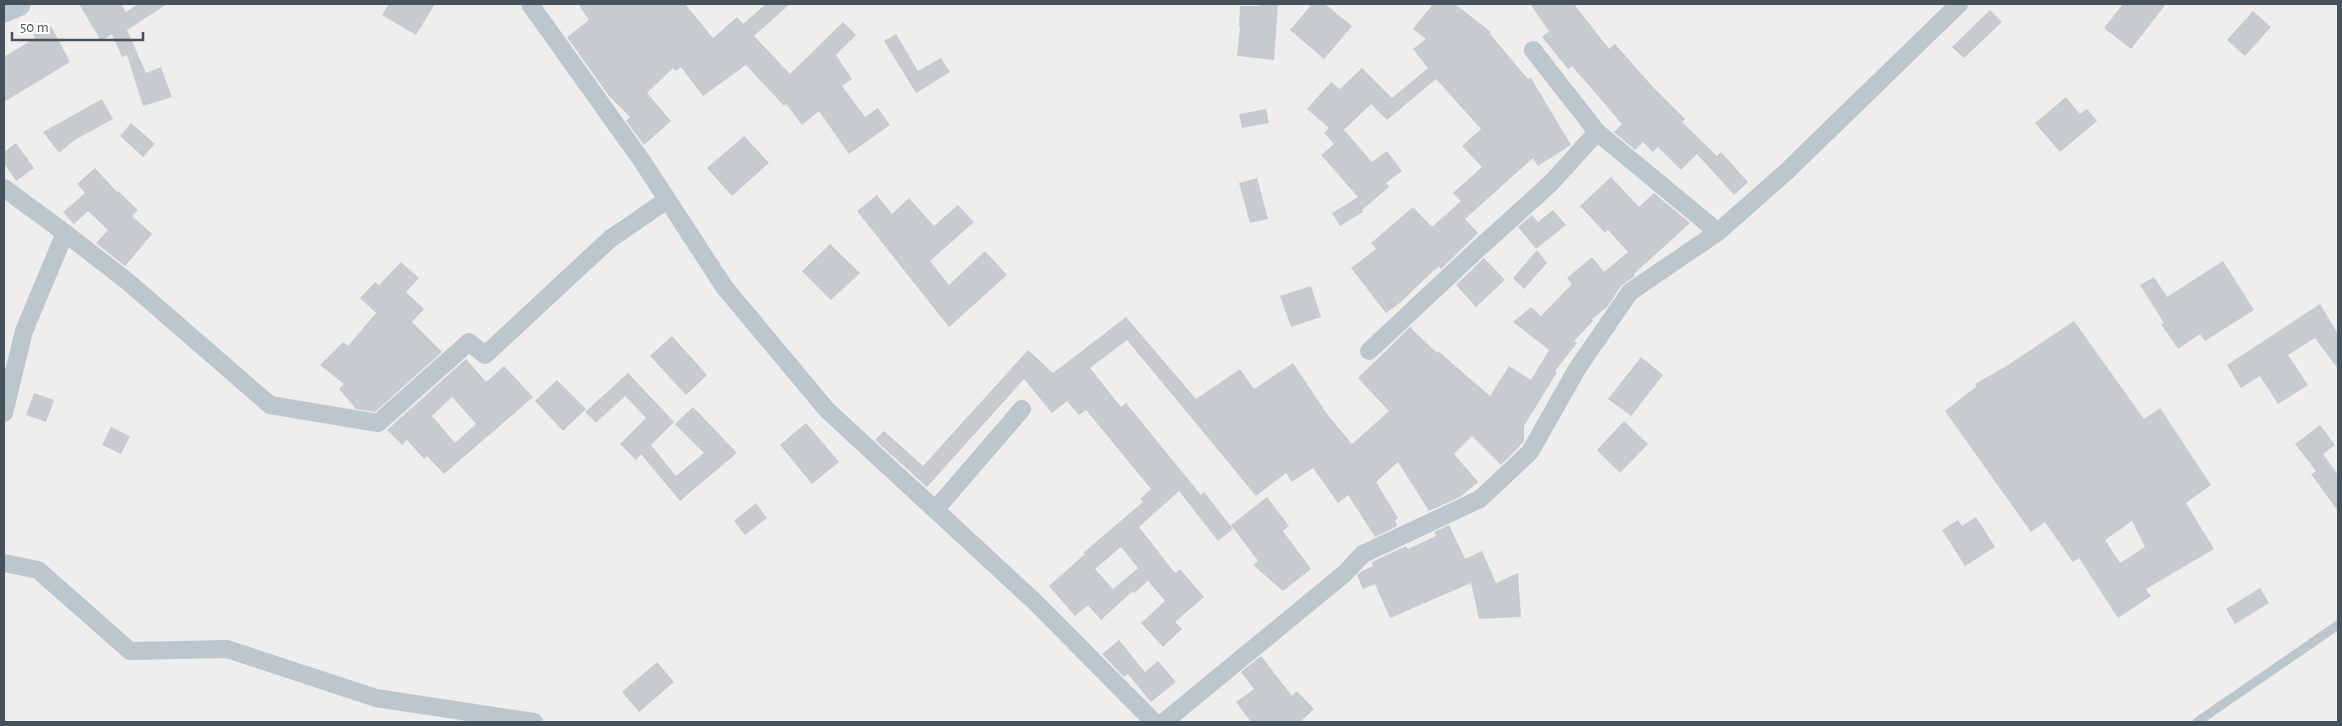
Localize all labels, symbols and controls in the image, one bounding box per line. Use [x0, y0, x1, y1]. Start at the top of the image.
scale bar [12, 10, 144, 42]
text: 50 m [20, 20, 49, 35]

